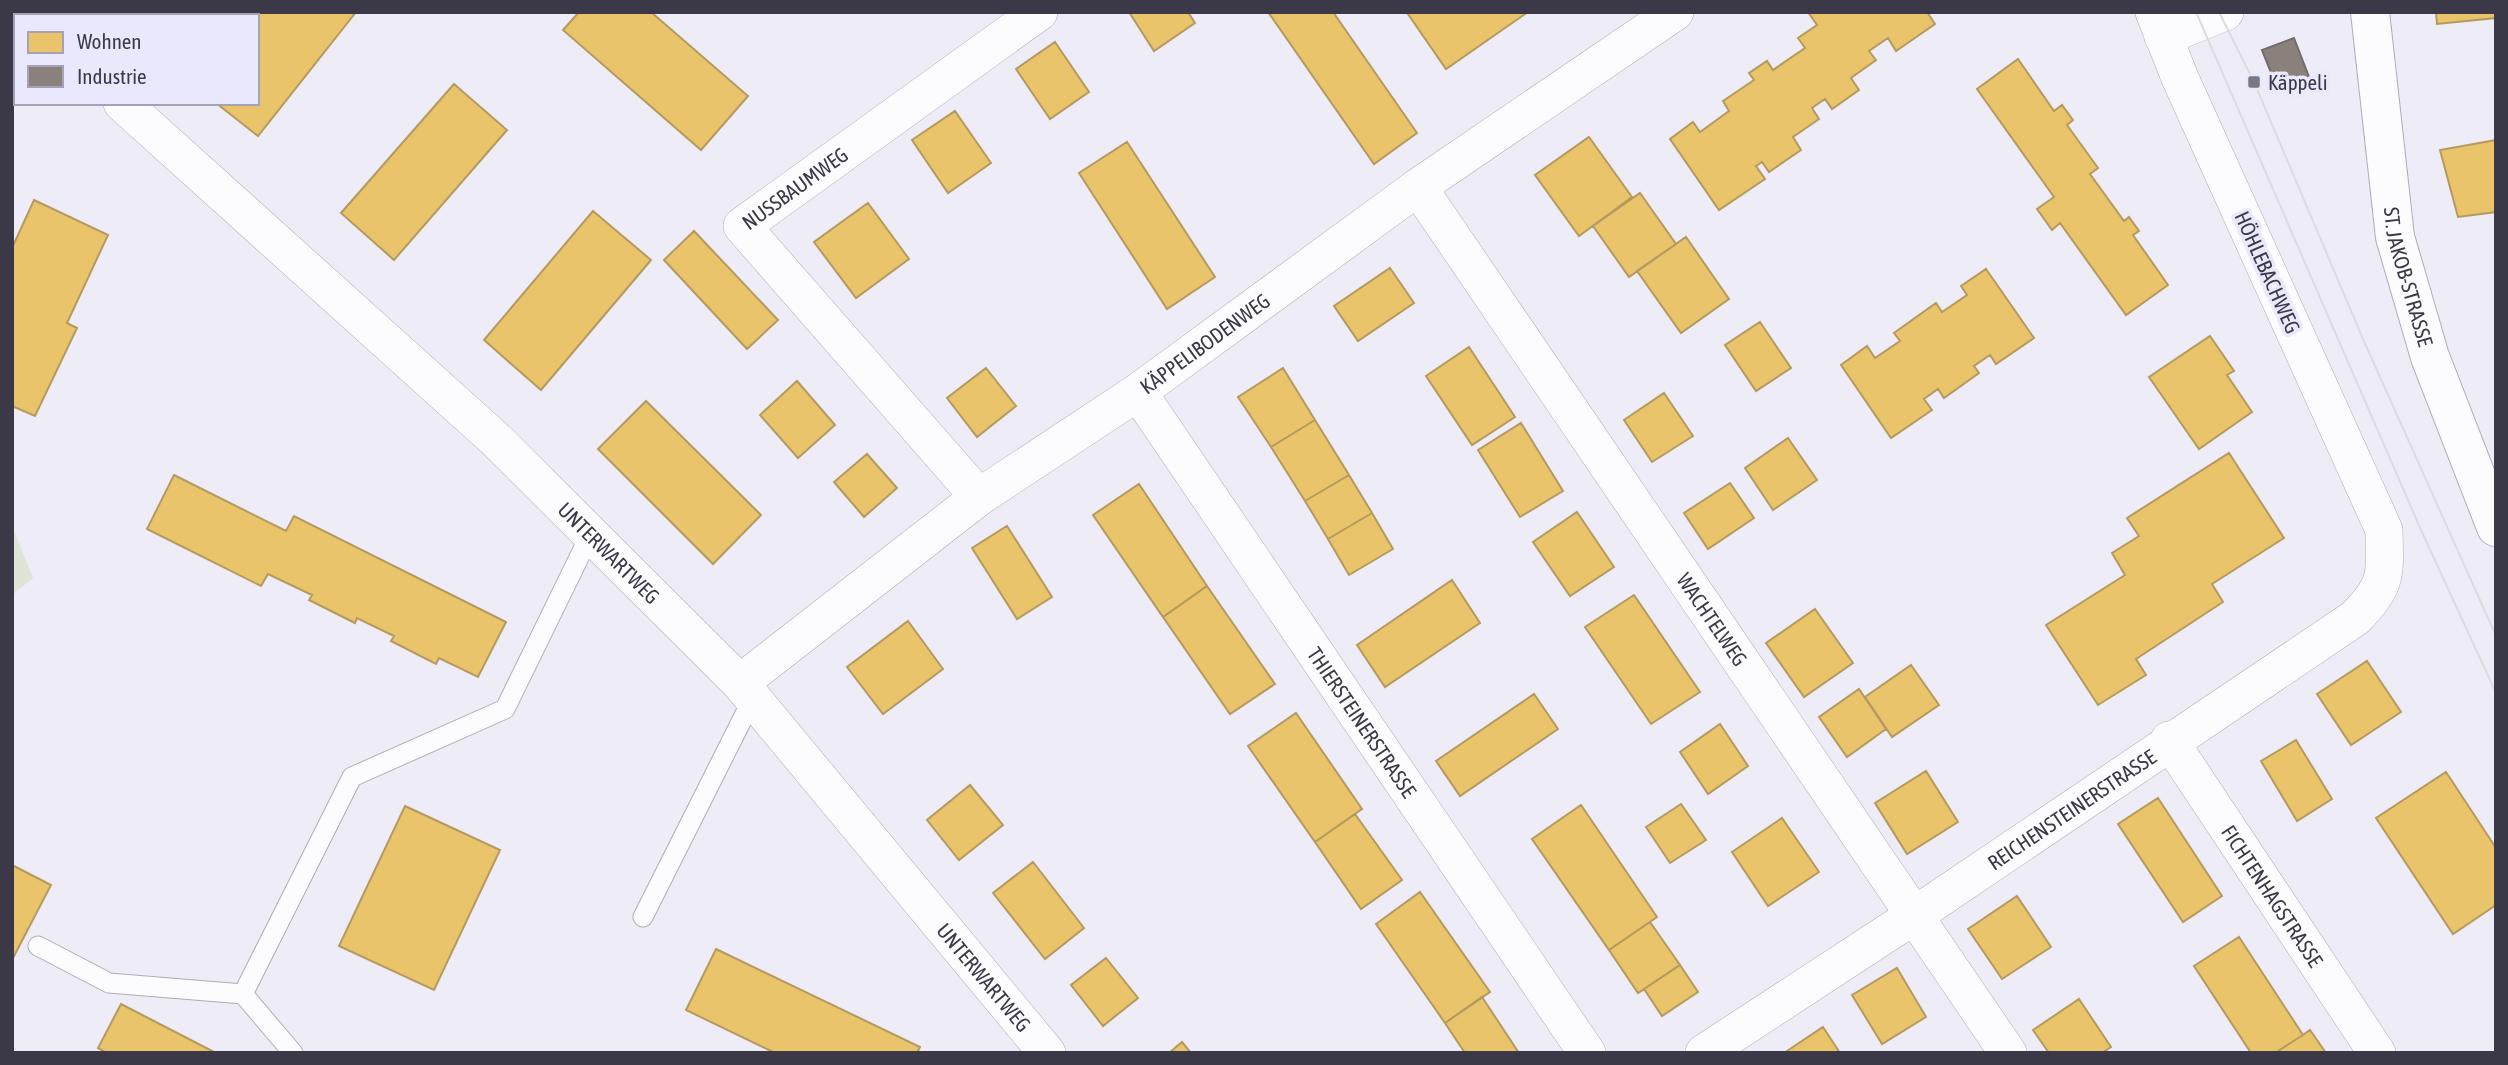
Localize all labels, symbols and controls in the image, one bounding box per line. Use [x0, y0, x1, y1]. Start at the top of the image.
legend [14, 14, 259, 105]
text: Wohnen [77, 29, 142, 53]
text: Industrie [77, 64, 147, 88]
place label: Käppeli [2268, 70, 2327, 94]
marker: Käppeli [2246, 74, 2262, 90]
street label: NUSSBAUMWEG [737, 142, 852, 234]
street label: ST. JAKOB-STRASSE [2380, 206, 2438, 349]
street label: HÖHLEBACHWEG [2230, 207, 2306, 337]
street label: KÄPPELIBODENWEG [1135, 288, 1274, 398]
street label: UNTERWARTWEG [553, 497, 665, 608]
street label: WACHTELWEG [1672, 568, 1753, 670]
street label: THIERSTEINERSTRASSE [1303, 643, 1422, 802]
street label: REICHENSTEINERSTRASSE [1983, 744, 2160, 875]
street label: FICHTENHAGSTRASSE [2217, 820, 2328, 971]
street label: UNTERWARTWEG [932, 918, 1036, 1036]

